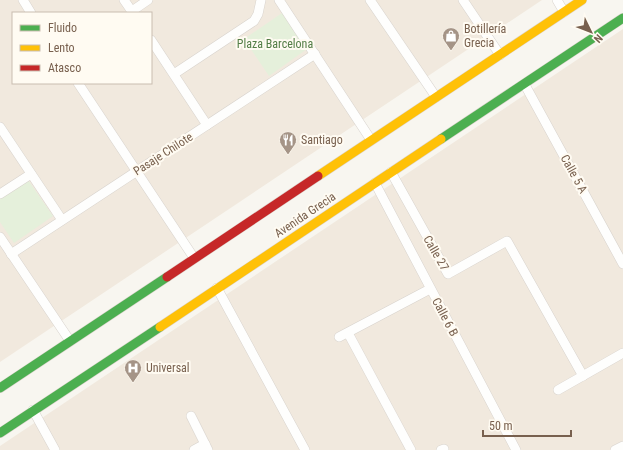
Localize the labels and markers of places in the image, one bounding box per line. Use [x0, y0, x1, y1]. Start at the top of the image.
place label: Botillería Grecia [464, 22, 506, 50]
shop icon: Botillería Grecia [441, 26, 461, 51]
restaurant icon: Santiago [278, 130, 298, 155]
place label: Santiago [301, 133, 343, 147]
hospital icon: Universal [123, 358, 143, 383]
place label: Universal [146, 361, 190, 375]

